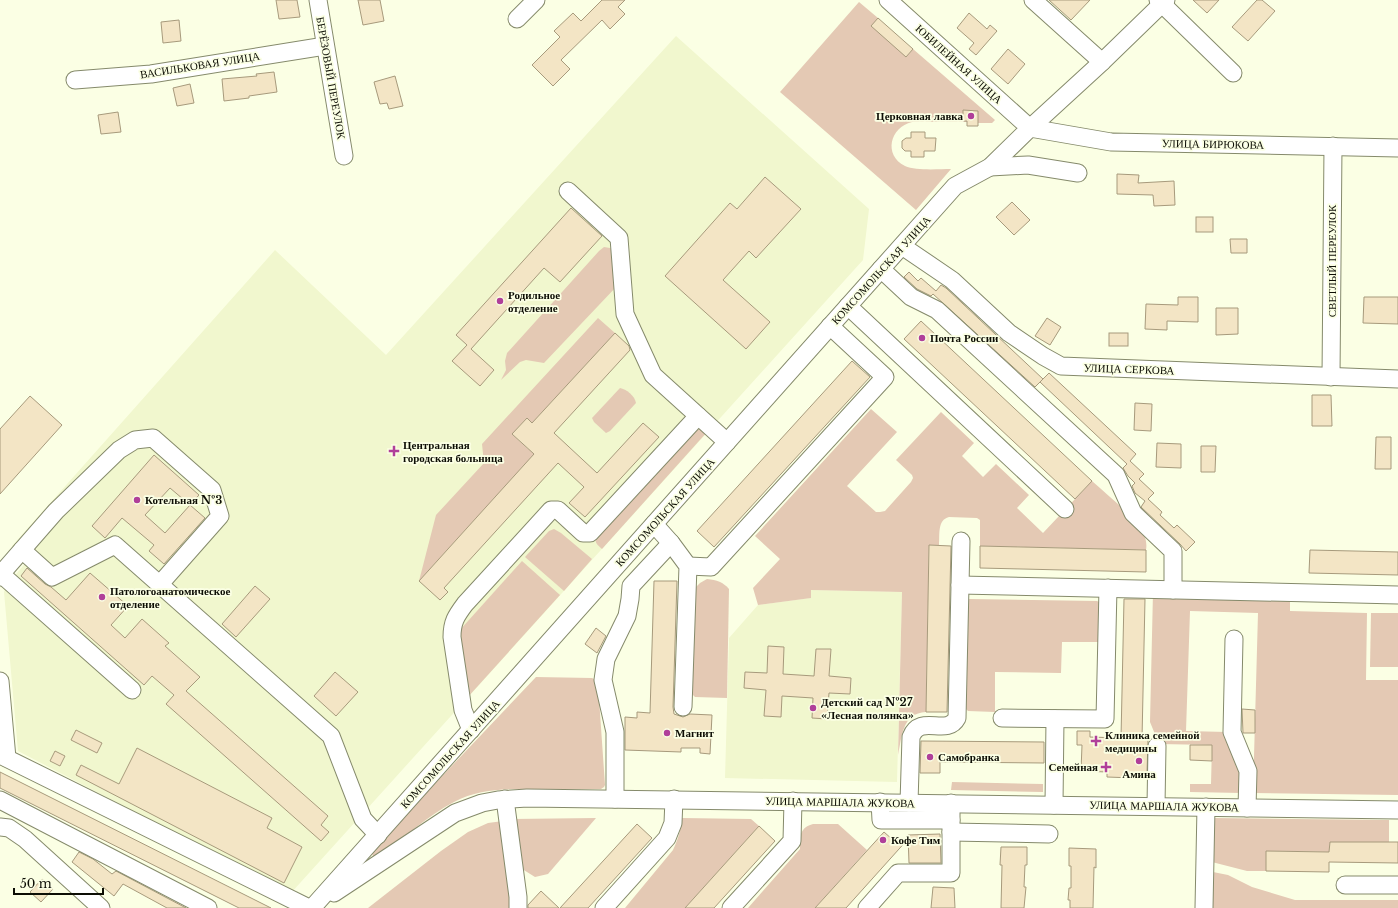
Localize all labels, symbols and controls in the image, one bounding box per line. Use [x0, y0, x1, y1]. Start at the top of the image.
street label: БЕРЁЗОВЫЙ ПЕРЕУЛОК [313, 16, 349, 141]
street label: ЮБИЛЕЙНАЯ УЛИЦА [913, 21, 1005, 107]
street label: ВАСИЛЬКОВАЯ УЛИЦА [139, 49, 261, 81]
place label: Церковная лавка [876, 109, 963, 123]
marker: Церковная лавка [966, 111, 976, 121]
street label: УЛИЦА БИРЮКОВА [1162, 136, 1264, 152]
street label: СВЕТЛЫЙ ПЕРЕУЛОК [1325, 204, 1339, 317]
street label: КОМСОМОЛЬСКАЯ УЛИЦА [828, 213, 934, 327]
place label: Родильное отделение [508, 288, 560, 315]
marker: Родильное отделение [495, 296, 505, 306]
place label: Почта России [930, 331, 999, 345]
marker: Почта России [917, 333, 927, 343]
street label: УЛИЦА СЕРКОВА [1083, 360, 1175, 378]
place label: Центральная городская больница [403, 438, 503, 465]
marker: Центральная городская больница [388, 445, 400, 457]
street label: КОМСОМОЛЬСКАЯ УЛИЦА [612, 455, 718, 569]
place label: Котельная №3 [145, 493, 222, 507]
marker: Котельная №3 [132, 495, 142, 505]
place label: Патологоанатомическое отделение [110, 584, 231, 611]
marker: Патологоанатомическое отделение [97, 592, 107, 602]
place label: Детский сад №27 «Лесная полянка» [821, 695, 914, 722]
street label: КОМСОМОЛЬСКАЯ УЛИЦА [397, 697, 503, 811]
marker: Детский сад №27 «Лесная полянка» [808, 703, 818, 713]
place label: Магнит [675, 726, 715, 740]
marker: Магнит [662, 728, 672, 738]
place label: Клиника семейной медицины [1105, 728, 1200, 755]
marker: Клиника семейной медицины [1090, 735, 1102, 747]
place label: Самобранка [938, 750, 1000, 764]
marker: Самобранка [925, 752, 935, 762]
marker: Амина [1134, 756, 1144, 766]
place label: Семейная [1049, 760, 1098, 774]
marker: Семейная [1101, 762, 1111, 772]
place label: Амина [1122, 767, 1156, 781]
street label: УЛИЦА МАРШАЛА ЖУКОВА [765, 794, 915, 810]
street label: УЛИЦА МАРШАЛА ЖУКОВА [1089, 798, 1239, 814]
place label: Кофе Тим [891, 833, 941, 847]
marker: Кофе Тим [878, 835, 888, 845]
scale bar [14, 870, 103, 896]
text: 50 m [20, 876, 52, 891]

